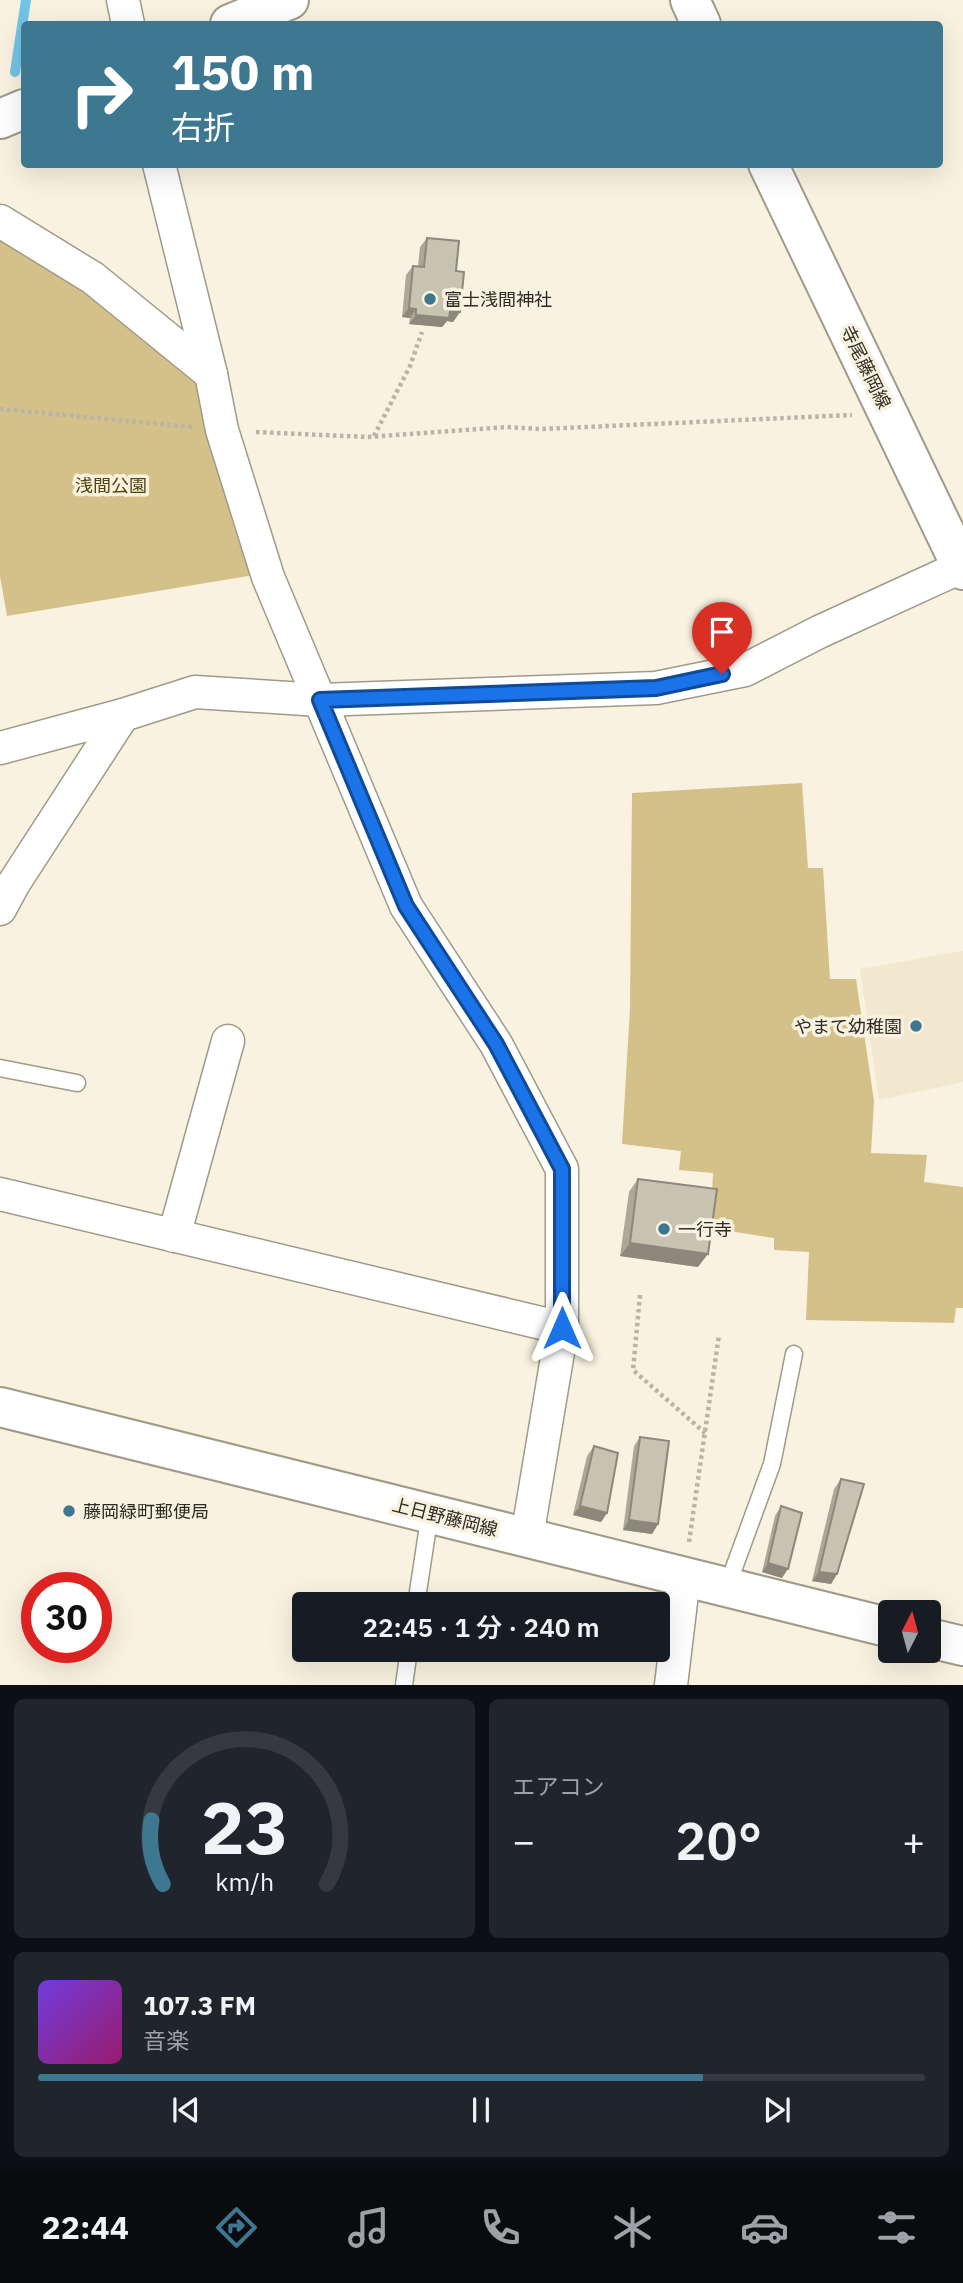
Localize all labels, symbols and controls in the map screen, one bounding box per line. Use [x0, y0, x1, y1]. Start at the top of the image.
text: 150 m [171, 40, 315, 103]
icon: right [56, 49, 147, 140]
text: 右折 [171, 106, 235, 148]
place label: 富士浅間神社 [444, 288, 552, 311]
marker: 富士浅間神社 [422, 291, 438, 307]
street label: 寺尾藤岡線 [836, 322, 896, 412]
park label: 浅間公園 [75, 474, 147, 497]
pin [692, 602, 752, 674]
icon: arrive [703, 613, 741, 651]
place label: やまて幼稚園 [794, 1015, 902, 1038]
marker: やまて幼稚園 [908, 1018, 924, 1034]
place label: 一行寺 [678, 1218, 732, 1241]
marker: 一行寺 [656, 1221, 672, 1237]
position arrow [525, 1291, 599, 1365]
street label: 上日野藤岡線 [390, 1493, 500, 1541]
place label: 藤岡緑町郵便局 [83, 1500, 209, 1523]
marker: 藤岡緑町郵便局 [61, 1503, 77, 1519]
speed limit sign: 30 [21, 1572, 112, 1663]
north arrow [878, 1600, 942, 1662]
map controls [878, 1600, 941, 1663]
text: 22:45 · 1 分 · 240 m [362, 1610, 600, 1644]
text: エアコン [513, 1771, 605, 1801]
text: 23 [201, 1780, 288, 1875]
text: 20° [675, 1807, 762, 1874]
text: − [513, 1816, 535, 1865]
text: + [902, 1816, 925, 1865]
text: km/h [215, 1865, 274, 1898]
text: 107.3 FM [143, 1988, 256, 2022]
text: 音楽 [143, 2025, 189, 2055]
icon: previous [167, 2091, 205, 2129]
icon: pause [462, 2091, 500, 2129]
icon: next [758, 2091, 796, 2129]
icon: directions [212, 2203, 261, 2252]
icon: music [344, 2203, 393, 2252]
icon: phone [476, 2203, 525, 2252]
icon: climate [608, 2203, 657, 2252]
icon: car [740, 2203, 789, 2252]
icon: filters [872, 2203, 921, 2252]
text: 22:44 [42, 2206, 129, 2248]

